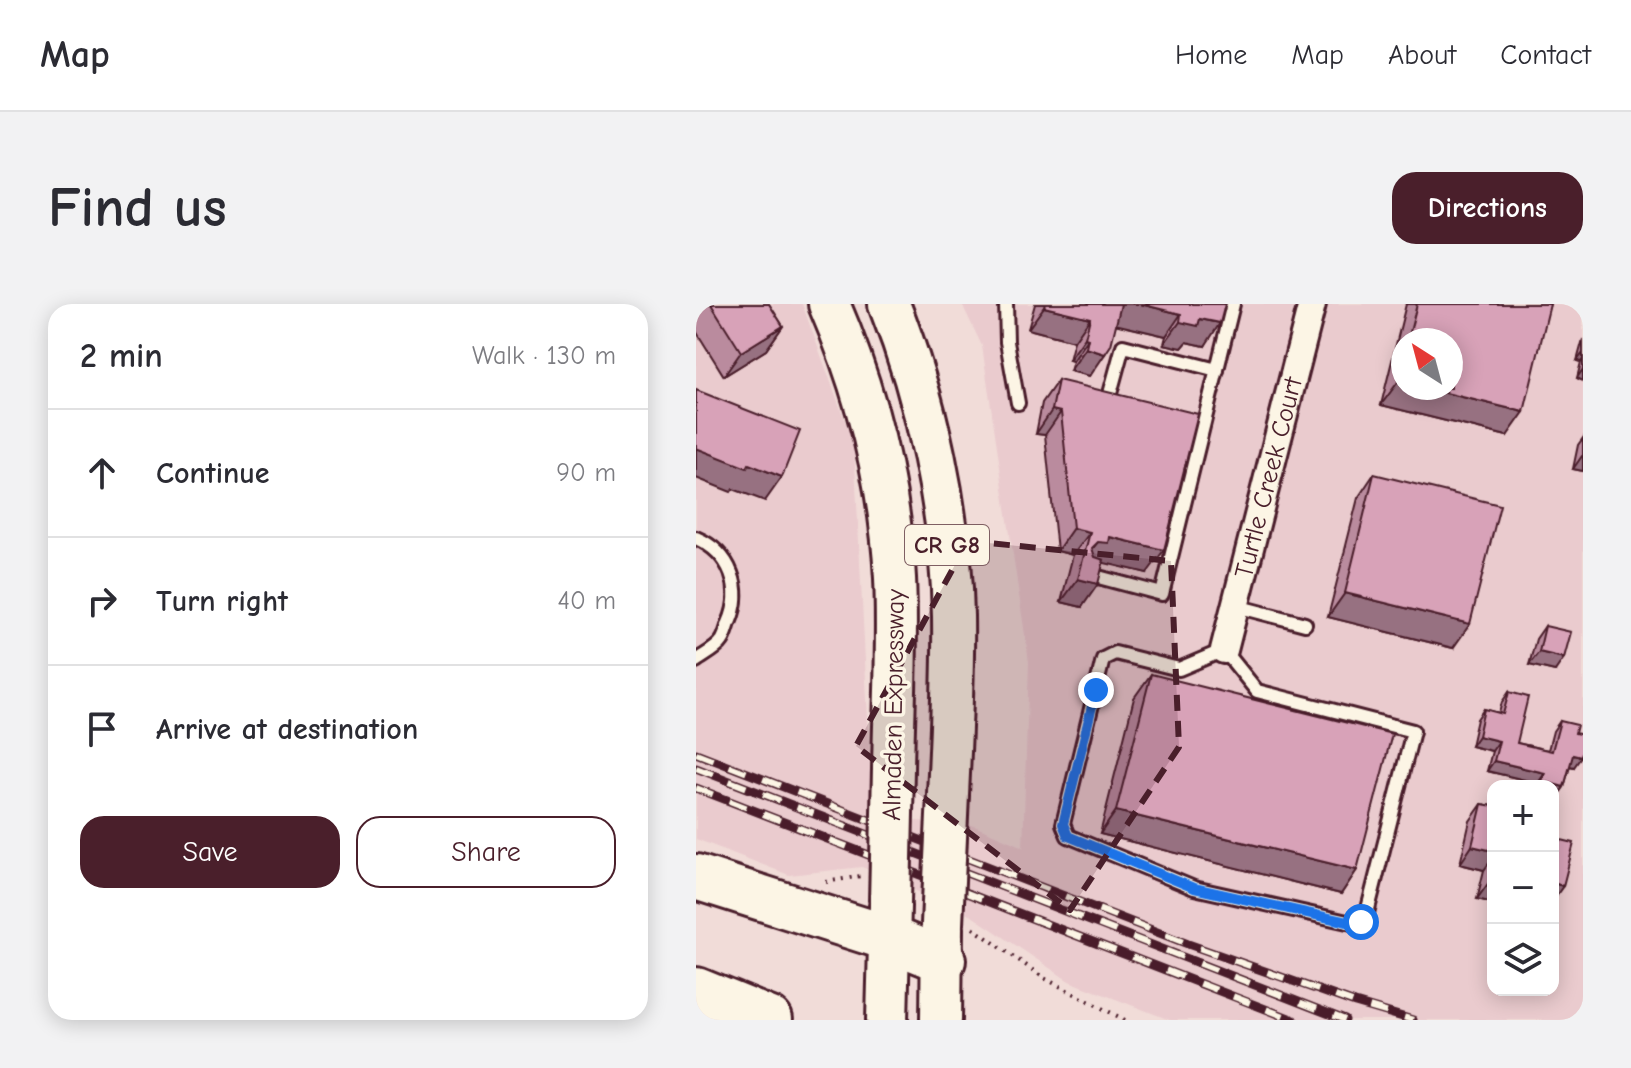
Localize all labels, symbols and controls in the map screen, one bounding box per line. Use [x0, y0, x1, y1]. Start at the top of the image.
text: Map [40, 33, 110, 77]
text: Home [1175, 39, 1247, 71]
text: Map [1291, 39, 1344, 71]
text: About [1388, 39, 1456, 71]
text: Contact [1500, 39, 1591, 71]
button: Directions [1392, 172, 1583, 244]
text: Find us [48, 176, 227, 240]
north arrow [1391, 328, 1463, 400]
text: 2 min [80, 336, 163, 376]
text: Walk · 130 m [472, 341, 616, 371]
street label: Turtle Creek Court [1229, 373, 1309, 581]
icon: ahead [80, 451, 124, 495]
text: Continue [156, 456, 270, 491]
text: 90 m [556, 458, 616, 488]
road number: CR G8 [905, 525, 989, 565]
icon: right [80, 579, 124, 623]
text: Turn right [156, 584, 288, 619]
text: 40 m [557, 586, 616, 616]
street label: Almaden Expressway [877, 588, 911, 821]
route end [1078, 672, 1114, 708]
icon: arrive [80, 707, 124, 751]
text: Arrive at destination [156, 712, 418, 747]
map controls [1487, 780, 1559, 996]
button: + [1487, 780, 1559, 852]
button: Save [80, 816, 340, 888]
button: Share [356, 816, 616, 888]
button: − [1487, 852, 1559, 924]
route start [1343, 904, 1379, 940]
button: layers [1487, 924, 1559, 996]

